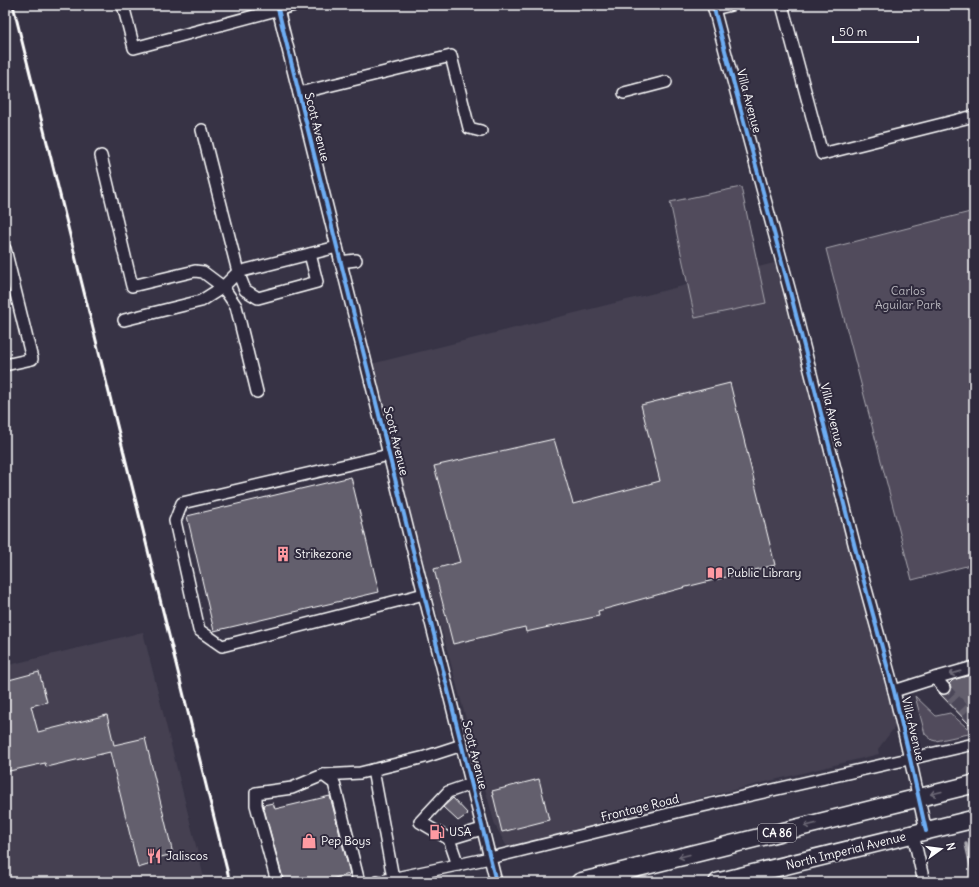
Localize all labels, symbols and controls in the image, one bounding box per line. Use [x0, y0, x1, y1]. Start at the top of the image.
scale bar [833, 18, 918, 44]
text: 50 m [839, 24, 868, 39]
street label: Villa Avenue [734, 67, 765, 134]
street label: Scott Avenue [302, 91, 333, 163]
park label: Carlos Aguilar Park [875, 283, 941, 312]
street label: Villa Avenue [817, 381, 848, 448]
street label: Scott Avenue [381, 405, 412, 477]
building icon: Strikezone [274, 545, 292, 563]
place label: Strikezone [295, 546, 351, 561]
library icon: Public Library [706, 564, 724, 582]
place label: Public Library [727, 565, 801, 580]
one-way arrow [948, 670, 961, 677]
street label: Villa Avenue [899, 695, 928, 762]
street label: Scott Avenue [460, 719, 491, 791]
one-way arrow [930, 790, 943, 797]
street label: Frontage Road [599, 791, 680, 824]
one-way arrow [804, 821, 817, 829]
fuel station icon: USA [428, 823, 446, 841]
place label: USA [449, 824, 472, 839]
road number: CA 86 [758, 824, 796, 842]
street label: North Imperial Avenue [784, 828, 907, 873]
north arrow [921, 829, 961, 869]
shop icon: Pep Boys [300, 832, 318, 850]
place label: Pep Boys [321, 833, 371, 848]
text: N [943, 841, 958, 852]
restaurant icon: Jaliscos [145, 847, 163, 865]
place label: Jaliscos [166, 848, 208, 863]
one-way arrow [678, 853, 691, 860]

